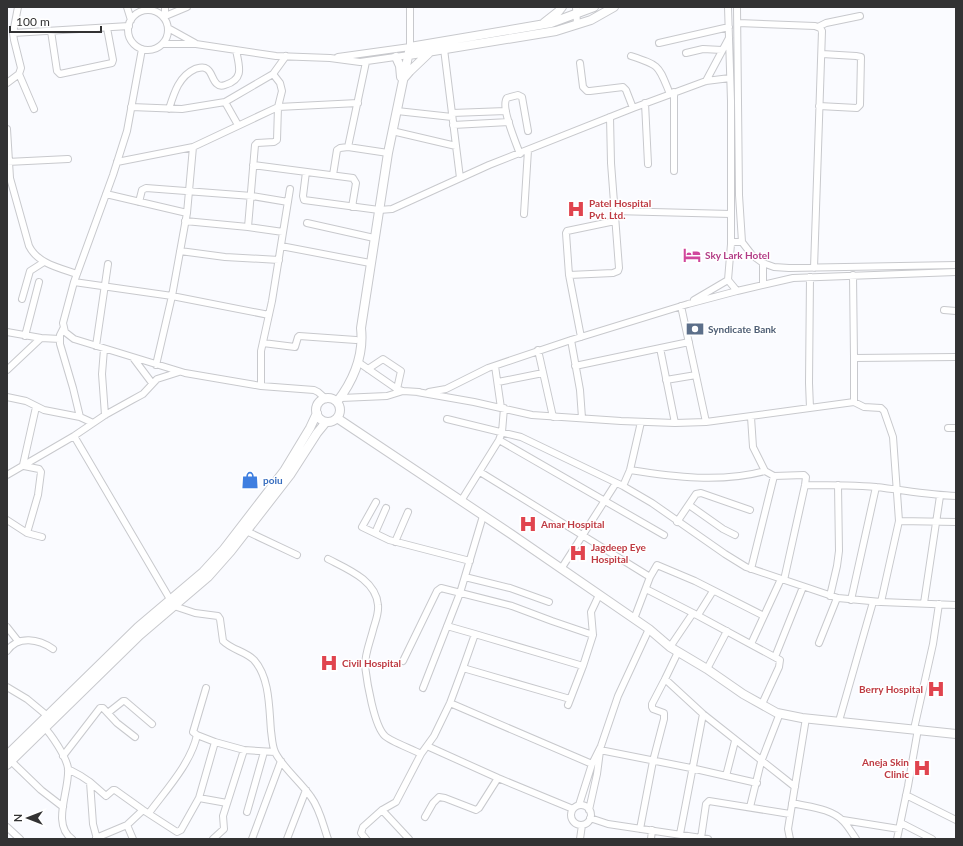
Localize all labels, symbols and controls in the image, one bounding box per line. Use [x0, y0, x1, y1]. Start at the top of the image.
scale bar [10, 8, 101, 34]
text: 100 m [16, 14, 50, 29]
place label: Patel Hospital Pvt. Ltd. [589, 197, 651, 221]
hospital icon: Patel Hospital Pvt. Ltd. [566, 199, 586, 219]
hotel icon: Sky Lark Hotel [682, 245, 702, 265]
place label: Sky Lark Hotel [705, 249, 770, 261]
bank icon: Syndicate Bank [685, 319, 705, 339]
place label: Syndicate Bank [708, 323, 777, 335]
shop icon: poiu [240, 470, 260, 490]
place label: poiu [263, 474, 283, 486]
hospital icon: Amar Hospital [518, 514, 538, 534]
place label: Amar Hospital [540, 518, 605, 530]
place label: Jagdeep Eye Hospital [591, 541, 647, 565]
hospital icon: Jagdeep Eye Hospital [568, 543, 588, 563]
hospital icon: Civil Hospital [319, 653, 339, 673]
place label: Civil Hospital [342, 657, 401, 669]
hospital icon: Berry Hospital [926, 679, 946, 699]
place label: Berry Hospital [859, 683, 923, 695]
place label: Aneja Skin Clinic [861, 756, 909, 780]
hospital icon: Aneja Skin Clinic [912, 758, 932, 778]
north arrow [8, 798, 48, 838]
text: N [11, 814, 24, 822]

